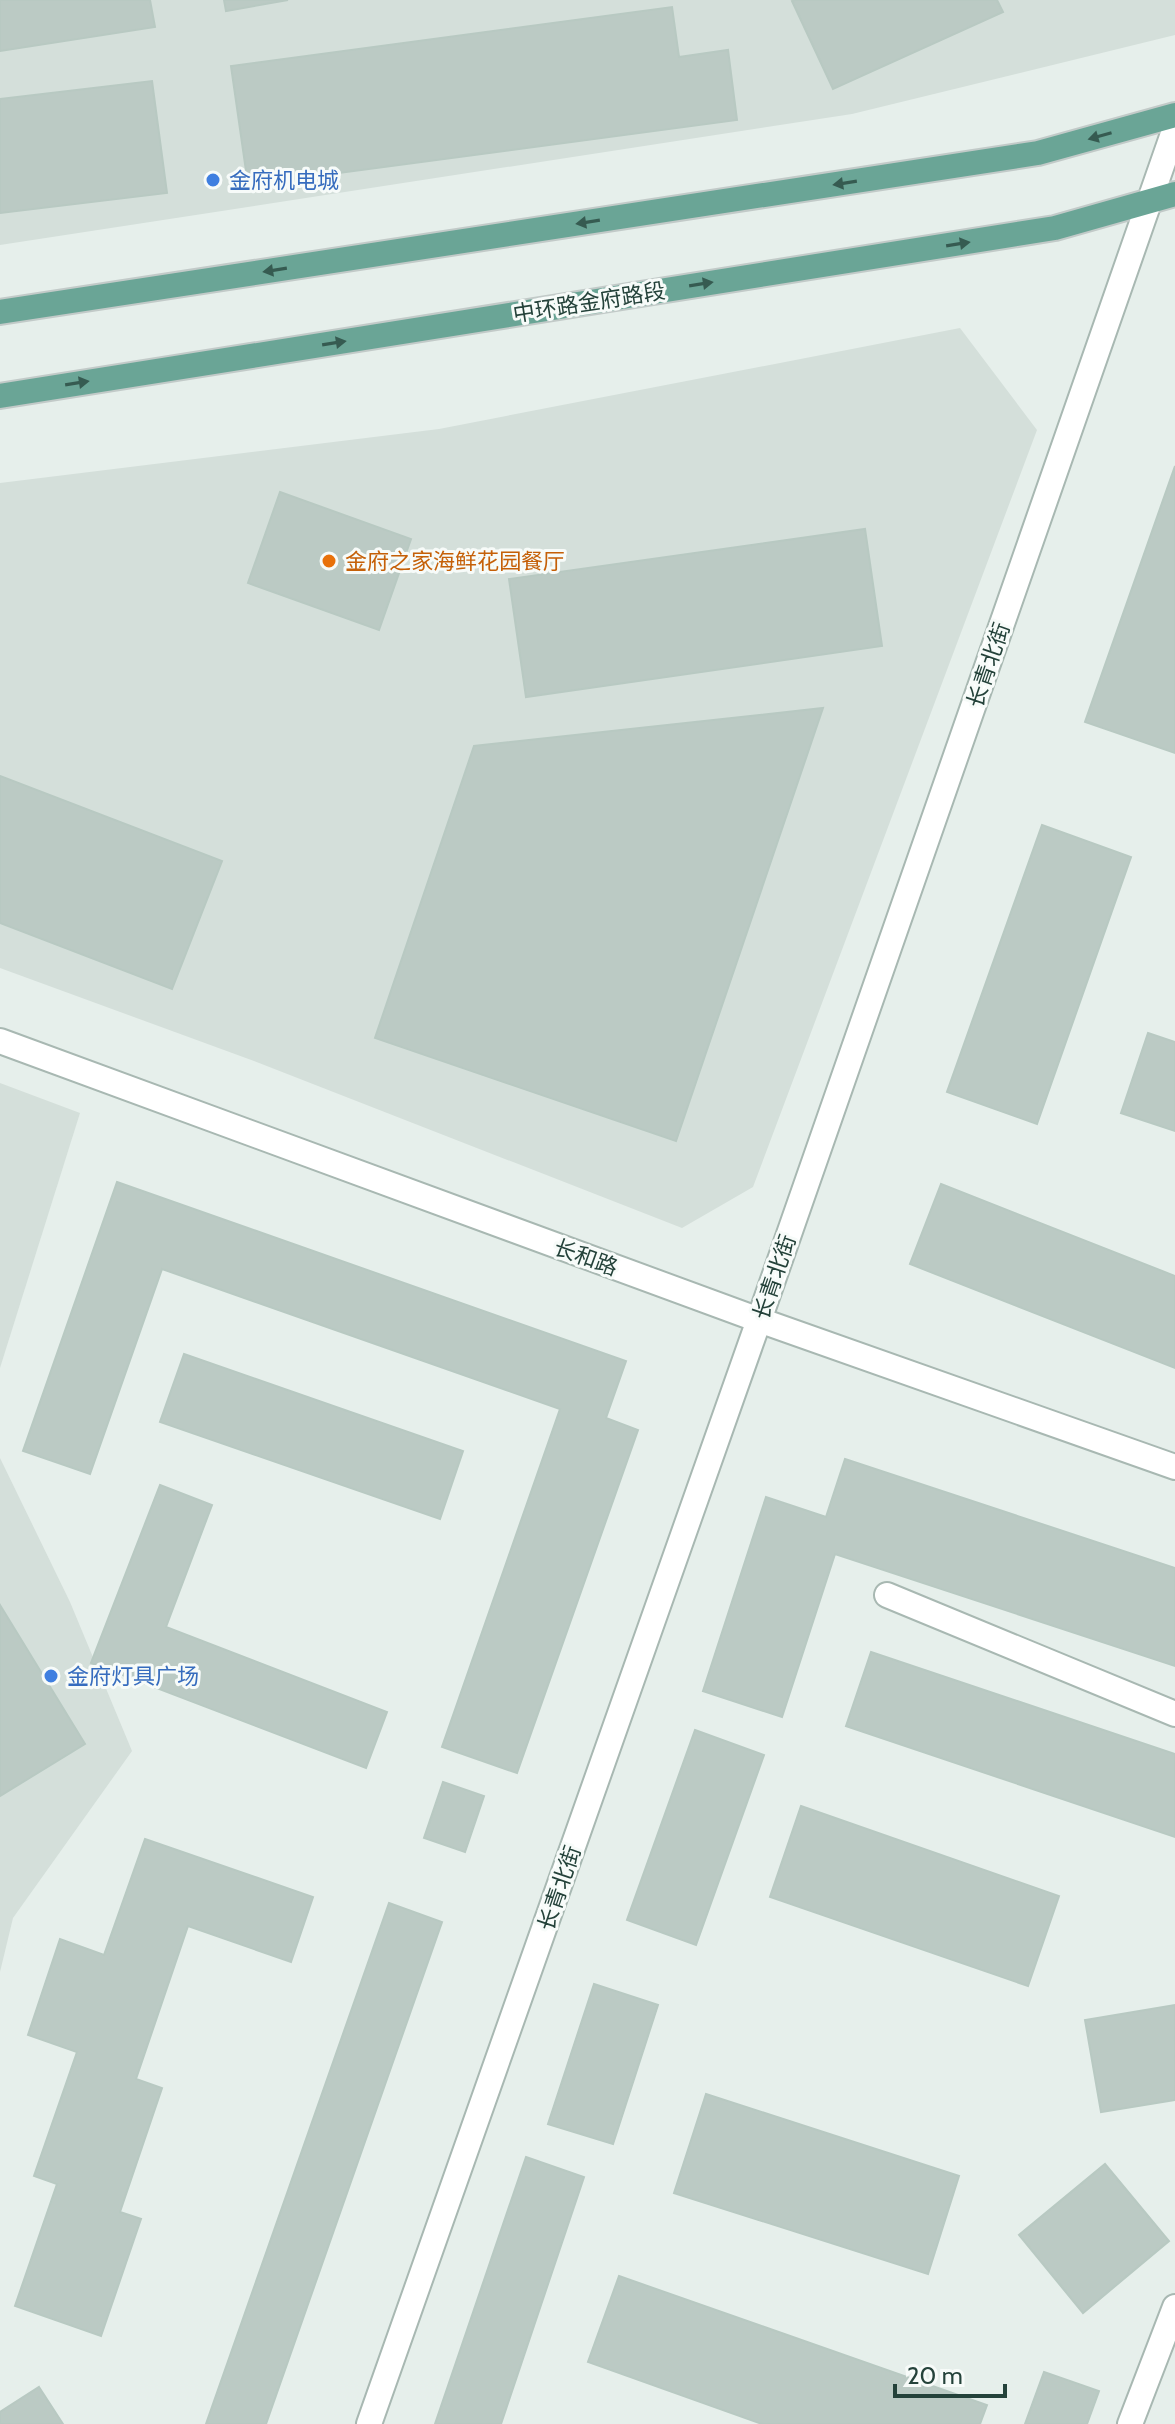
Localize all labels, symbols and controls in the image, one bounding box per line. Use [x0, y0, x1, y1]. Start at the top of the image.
one-way arrow [1087, 130, 1111, 143]
place label: 金府机电城 [229, 167, 339, 194]
marker: 金府机电城 [204, 171, 222, 189]
one-way arrow [832, 177, 857, 190]
one-way arrow [575, 217, 600, 229]
one-way arrow [946, 237, 971, 249]
one-way arrow [262, 264, 287, 277]
street label: 中环路金府路段 [511, 277, 667, 328]
one-way arrow [689, 277, 714, 290]
one-way arrow [322, 336, 347, 348]
one-way arrow [65, 377, 90, 389]
place label: 金府之家海鲜花园餐厅 [345, 548, 565, 575]
marker: 金府之家海鲜花园餐厅 [320, 552, 338, 570]
street label: 长青北街 [961, 619, 1016, 711]
street label: 长青北街 [747, 1231, 802, 1323]
street label: 长和路 [550, 1233, 621, 1281]
place label: 金府灯具广场 [67, 1663, 199, 1690]
marker: 金府灯具广场 [42, 1667, 60, 1685]
street label: 长青北街 [532, 1842, 587, 1934]
scale bar [895, 2348, 1005, 2398]
text: 20 m [907, 2361, 963, 2390]

